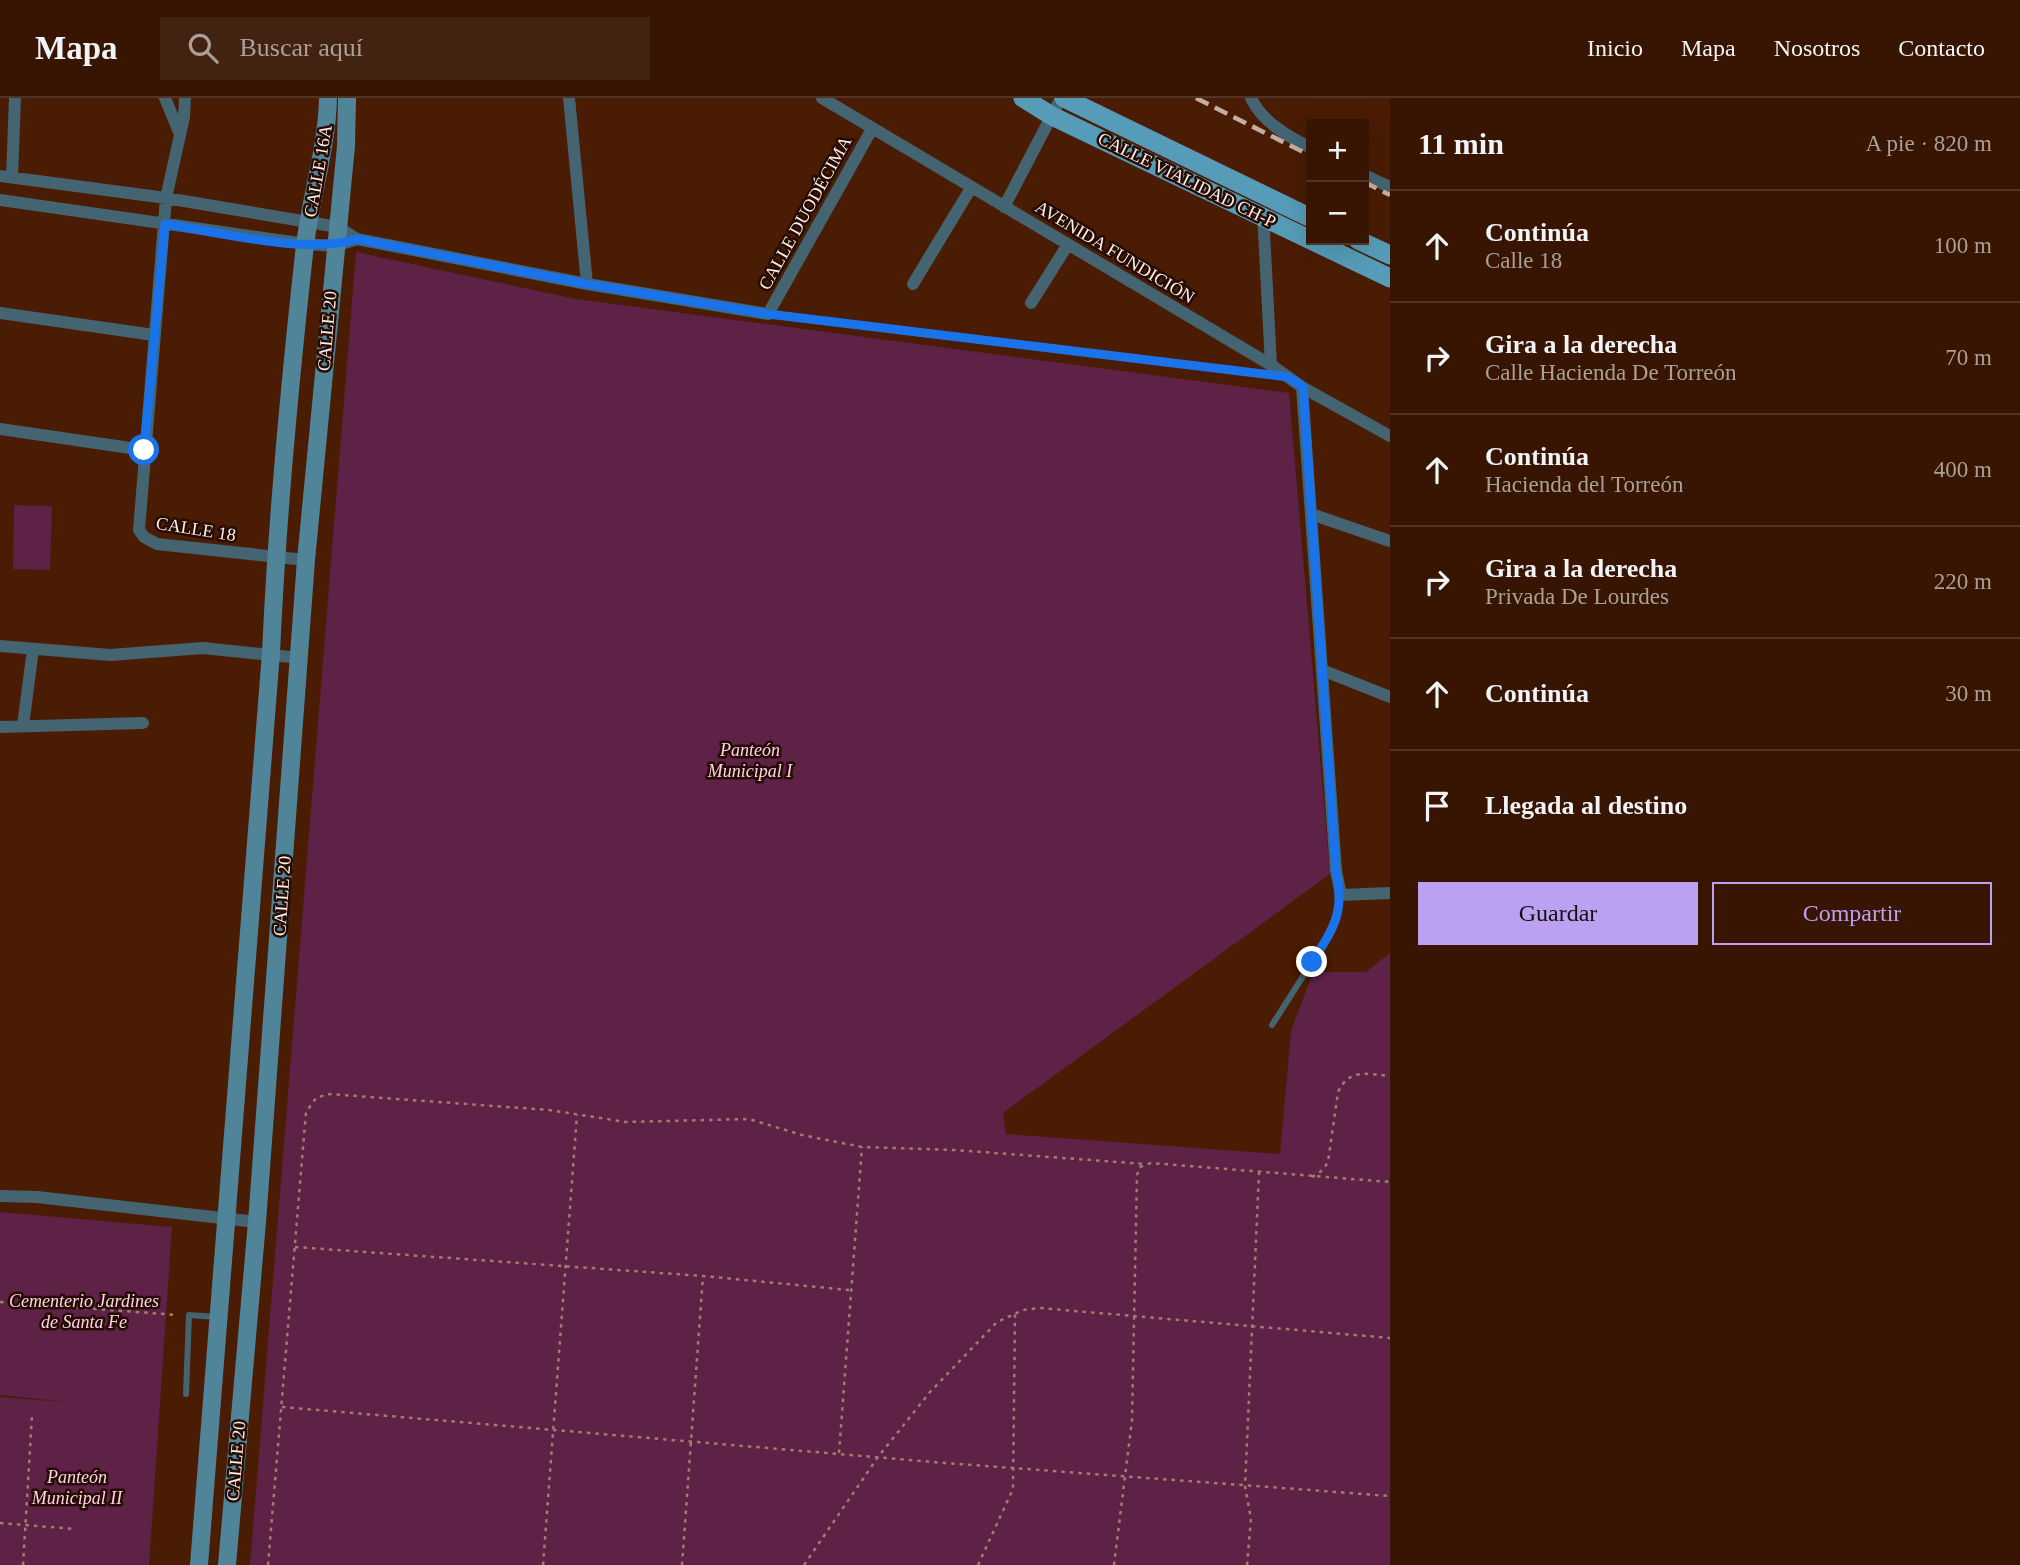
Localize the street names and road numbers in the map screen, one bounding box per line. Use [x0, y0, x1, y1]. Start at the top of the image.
street label: CALLE 16A [300, 123, 336, 219]
street label: CALLE VIALIDAD CH-P [1095, 128, 1279, 232]
street label: CALLE DUODÉCIMA [754, 132, 856, 293]
street label: AVENIDA FUNDICIÓN [1032, 196, 1199, 307]
street label: CALLE 20 [314, 290, 340, 372]
street label: CALLE 18 [155, 513, 237, 545]
street label: CALLE 20 [269, 855, 295, 937]
street label: CALLE 20 [223, 1420, 249, 1502]

